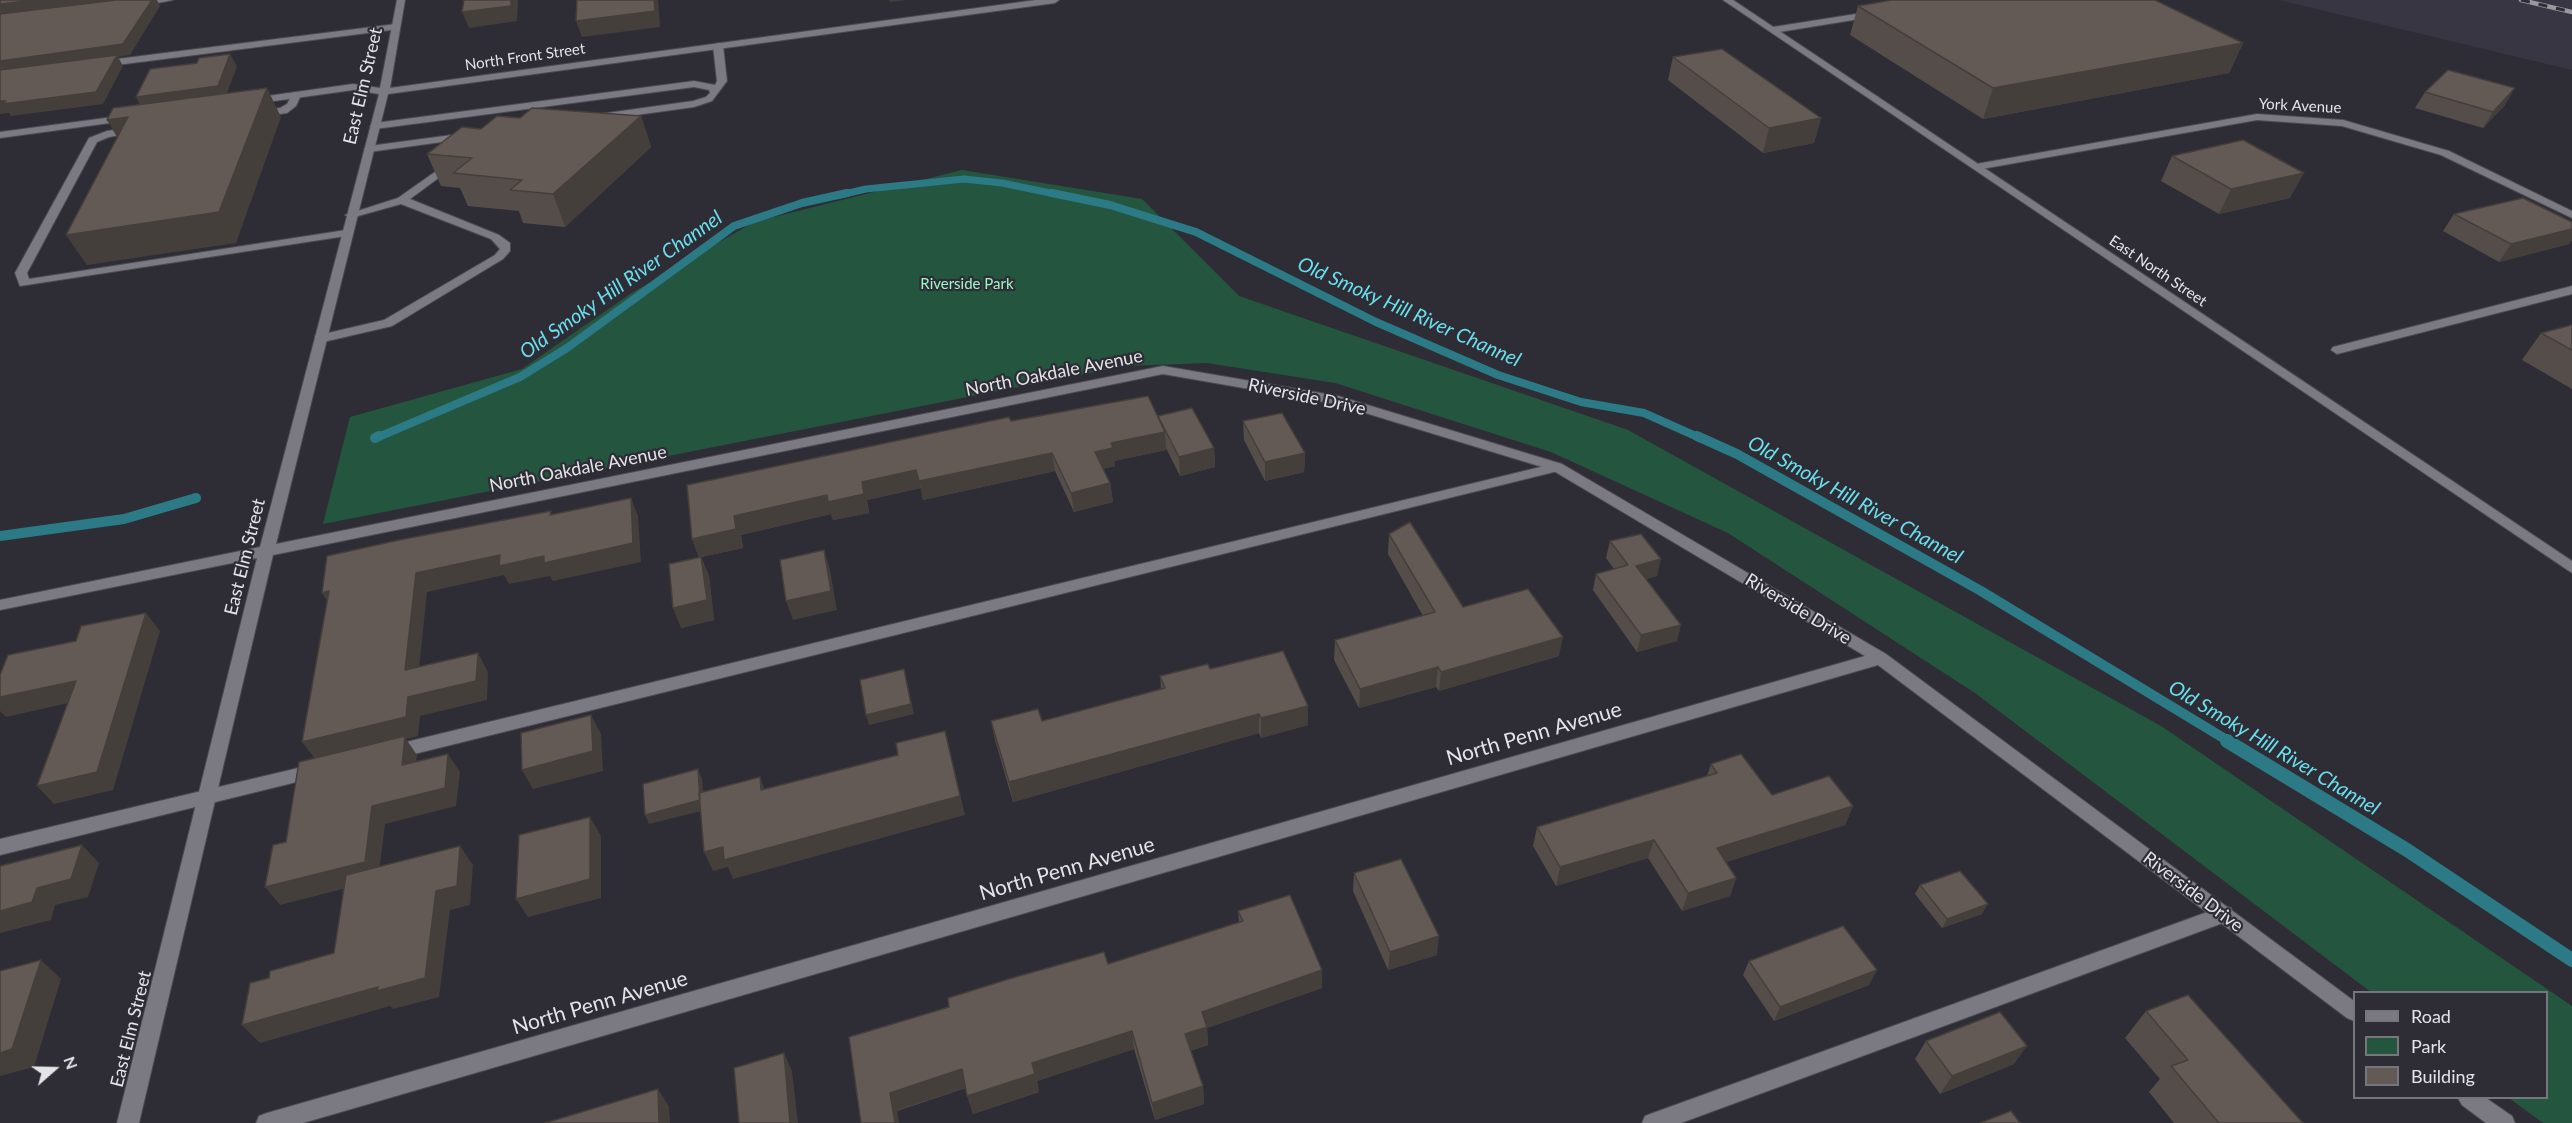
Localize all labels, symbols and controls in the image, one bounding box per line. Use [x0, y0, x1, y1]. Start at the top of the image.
street label: East Elm Street [339, 25, 387, 147]
street label: North Front Street [464, 40, 586, 74]
street label: York Avenue [2258, 95, 2342, 117]
water label: Old Smoky Hill River Channel [515, 206, 727, 364]
street label: East North Street [2106, 232, 2210, 310]
water label: Old Smoky Hill River Channel [1294, 252, 1524, 372]
park label: Riverside Park [920, 275, 1014, 293]
street label: North Oakdale Avenue [964, 345, 1144, 401]
street label: Riverside Drive [1246, 374, 1368, 420]
water label: Old Smoky Hill River Channel [1743, 431, 1967, 569]
street label: North Oakdale Avenue [488, 441, 668, 497]
street label: East Elm Street [220, 496, 270, 618]
street label: Riverside Drive [1741, 569, 1855, 649]
water label: Old Smoky Hill River Channel [2164, 675, 2384, 821]
street label: North Penn Avenue [1443, 697, 1625, 771]
street label: North Penn Avenue [976, 832, 1158, 906]
street label: Riverside Drive [2139, 847, 2247, 937]
street label: North Penn Avenue [509, 966, 691, 1040]
street label: East Elm Street [106, 968, 156, 1090]
legend [2353, 991, 2548, 1099]
text: Road [2411, 1005, 2451, 1027]
text: Park [2411, 1035, 2446, 1057]
north arrow [24, 1039, 84, 1099]
text: N [60, 1054, 82, 1072]
text: Building [2411, 1065, 2475, 1087]

